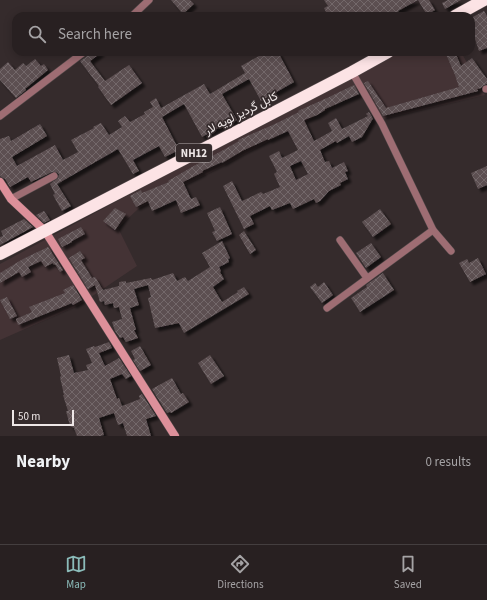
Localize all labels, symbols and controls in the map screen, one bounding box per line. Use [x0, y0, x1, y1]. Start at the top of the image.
search box [12, 12, 475, 56]
icon: search [26, 23, 48, 45]
text: Search here [58, 24, 132, 45]
street label: کابل گردیز لویه لار [201, 88, 281, 140]
road number: NH12 [176, 144, 212, 162]
scale bar [12, 408, 74, 427]
text: 50 m [18, 409, 40, 424]
text: Nearby [16, 450, 70, 474]
text: 0 results [426, 453, 471, 471]
tab: Map [65, 553, 87, 592]
tab: Directions [217, 553, 264, 592]
tab: Saved [394, 553, 422, 592]

